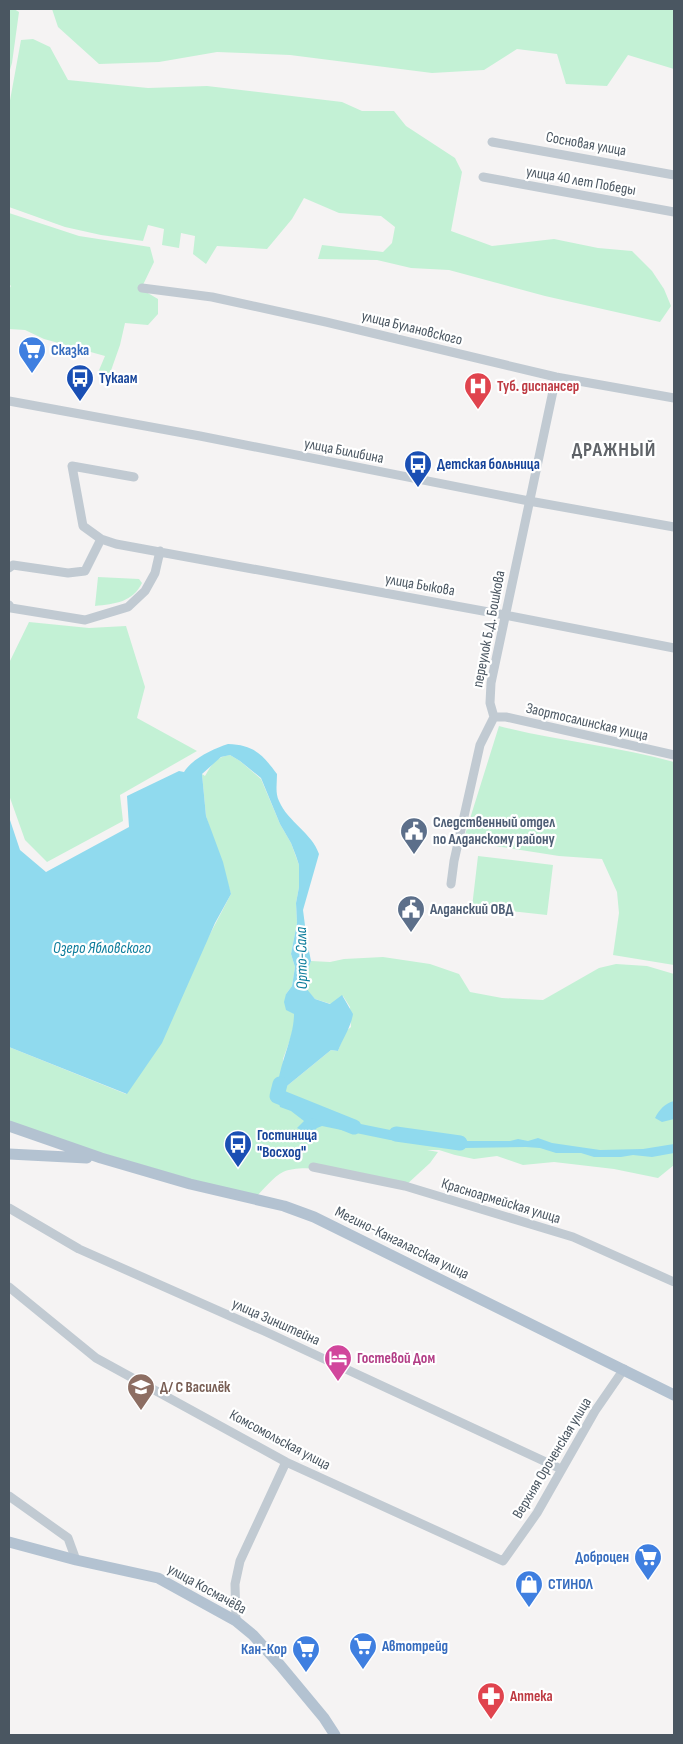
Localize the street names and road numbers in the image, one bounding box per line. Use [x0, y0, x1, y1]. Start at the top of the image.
street label: Сосновая улица [544, 128, 628, 160]
street label: улица 40 лет Победы [525, 162, 637, 200]
street label: улица Булановского [360, 306, 464, 350]
street label: улица Билибина [303, 434, 386, 468]
street label: переулок Б.Д. Бошкова [468, 569, 510, 689]
street label: улица Быкова [384, 570, 457, 601]
street label: Заортосалинская улица [524, 699, 650, 745]
street label: Красноармейская улица [439, 1174, 563, 1228]
street label: Мегино-Кангаласская улица [332, 1202, 472, 1284]
street label: улица Зинштейна [229, 1294, 323, 1350]
street label: Верхняя Ороченская улица [508, 1394, 596, 1522]
street label: Комсомольская улица [226, 1405, 334, 1475]
street label: улица Космачёва [164, 1559, 250, 1619]

